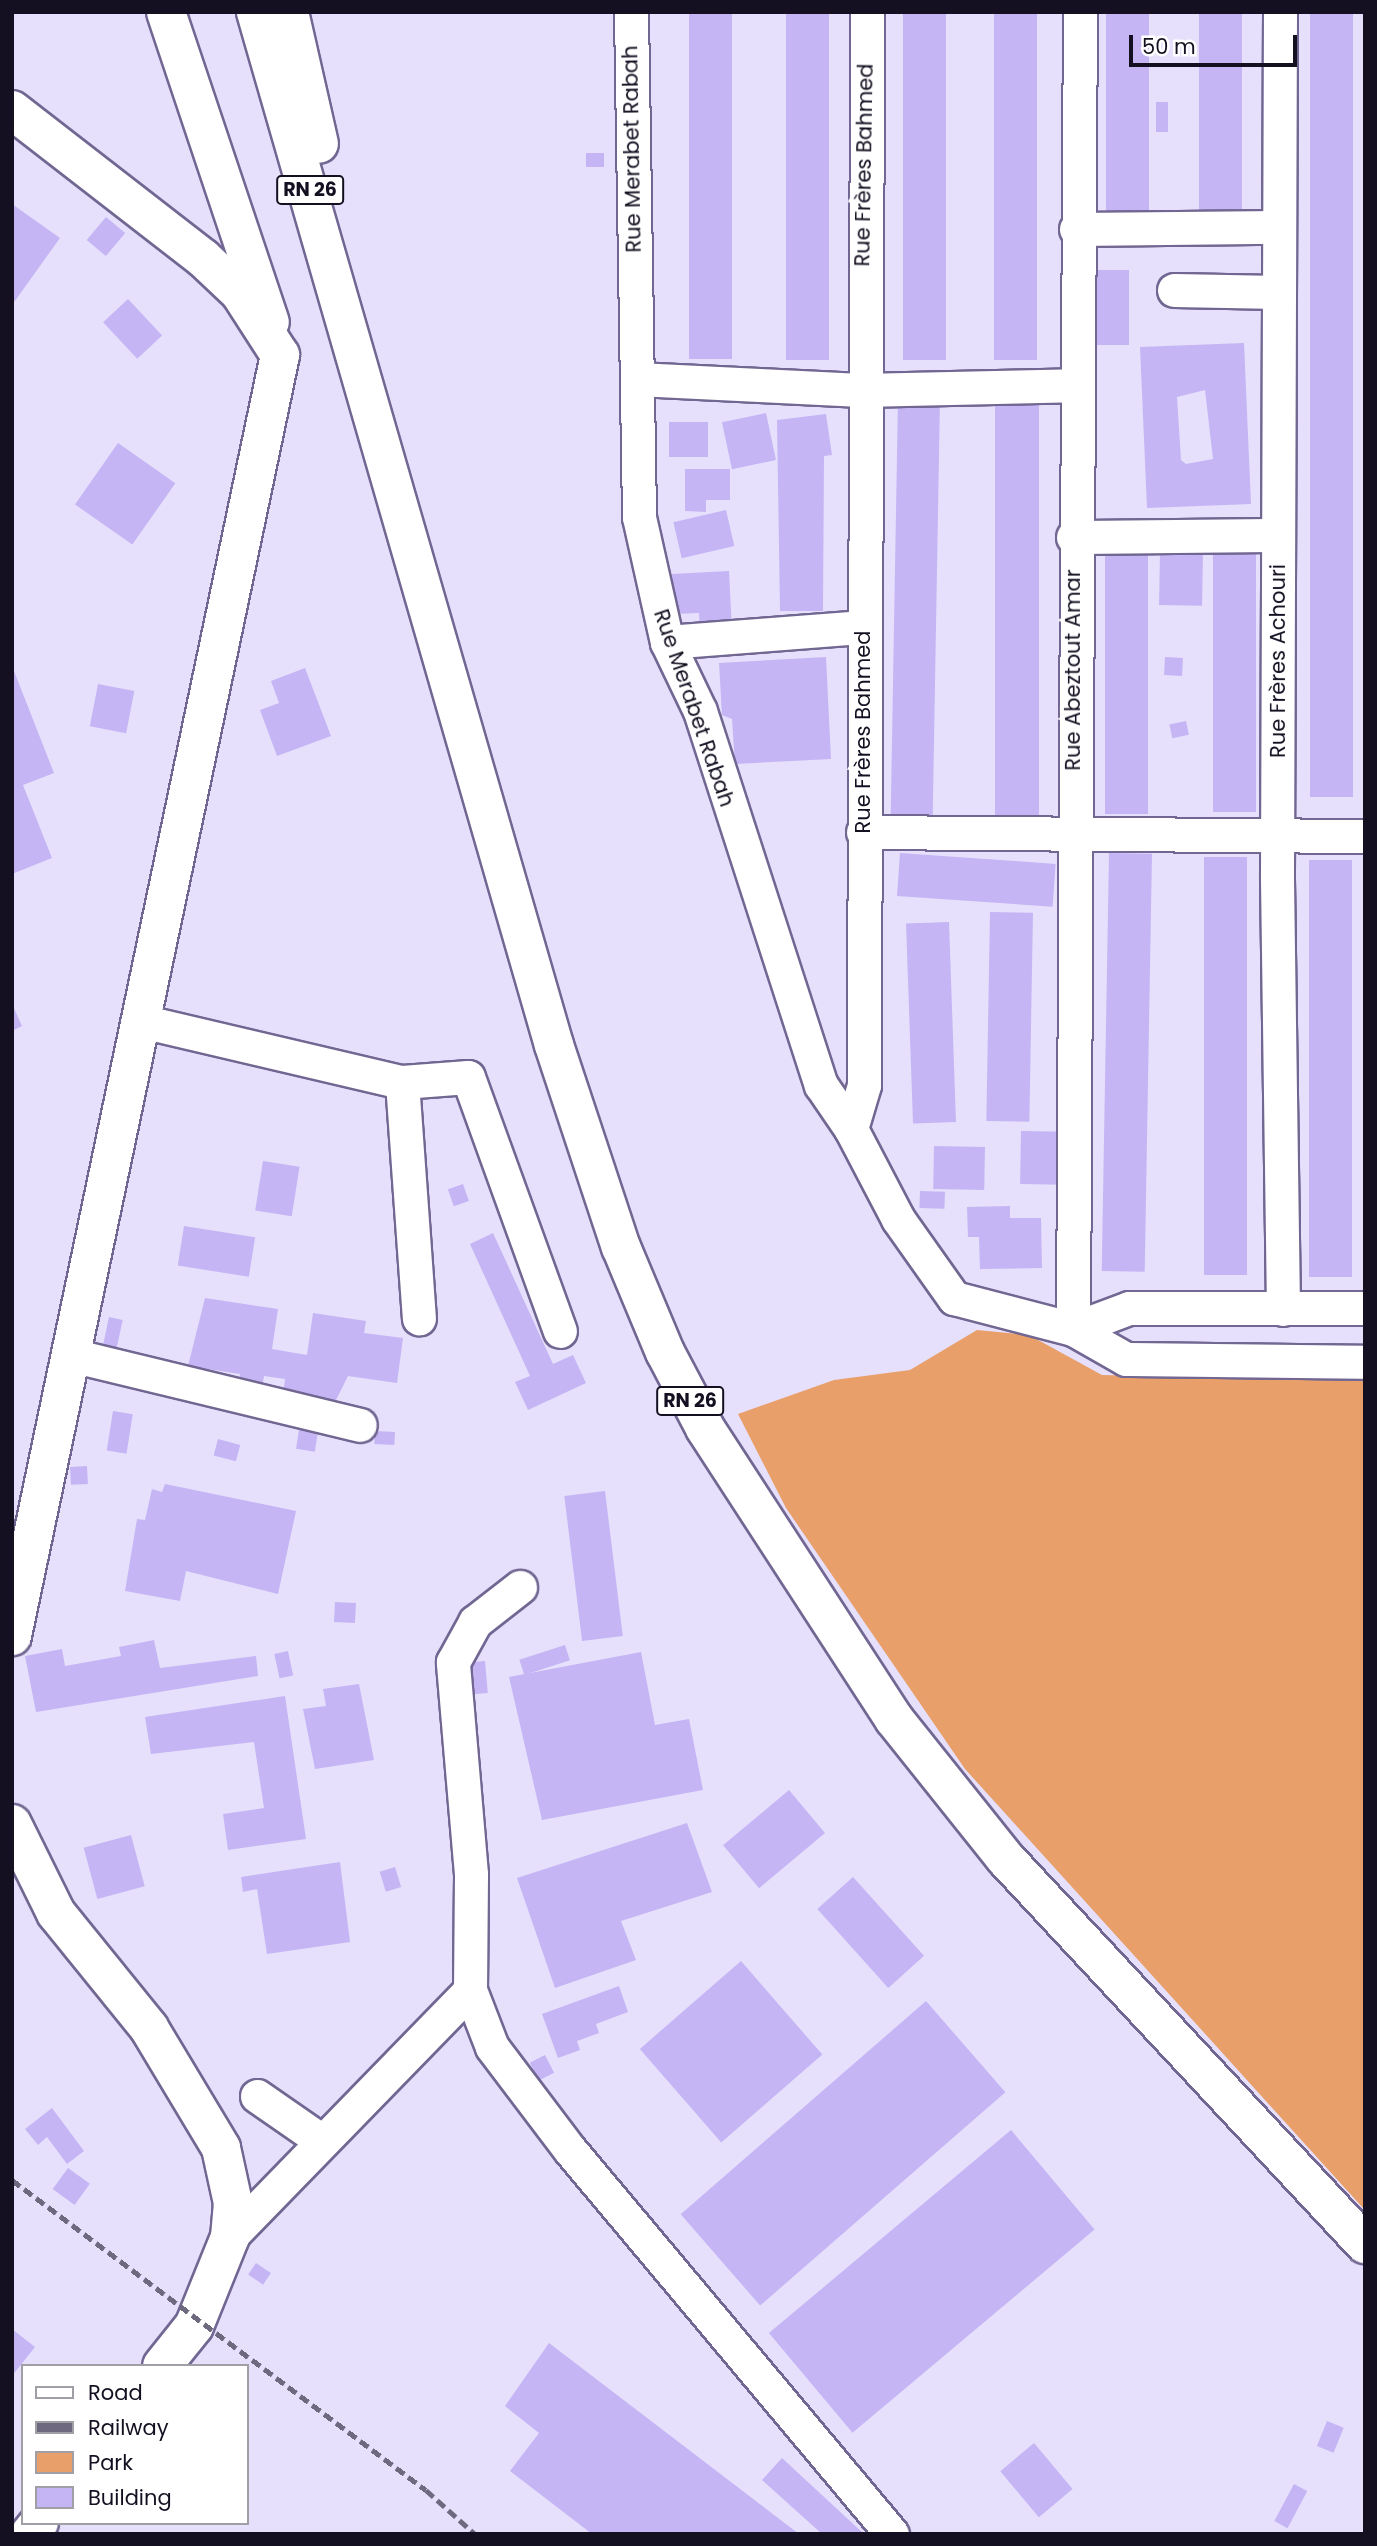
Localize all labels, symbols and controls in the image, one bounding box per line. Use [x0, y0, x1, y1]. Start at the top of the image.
scale bar [1132, 21, 1300, 65]
text: 50 m [1142, 32, 1196, 61]
street label: Rue Merabet Rabah [618, 45, 646, 253]
street label: Rue Frères Bahmed [850, 63, 878, 267]
road number: RN 26 [275, 174, 345, 206]
street label: Rue Frères Achouri [1265, 564, 1291, 758]
street label: Rue Abeztout Amar [1060, 569, 1086, 771]
street label: Rue Merabet Rabah [648, 606, 740, 810]
street label: Rue Frères Bahmed [850, 630, 876, 834]
road number: RN 26 [655, 1386, 725, 1416]
legend [21, 2364, 248, 2525]
text: Road [88, 2378, 143, 2407]
text: Railway [88, 2413, 169, 2442]
text: Park [88, 2448, 133, 2477]
text: Building [88, 2483, 172, 2512]

